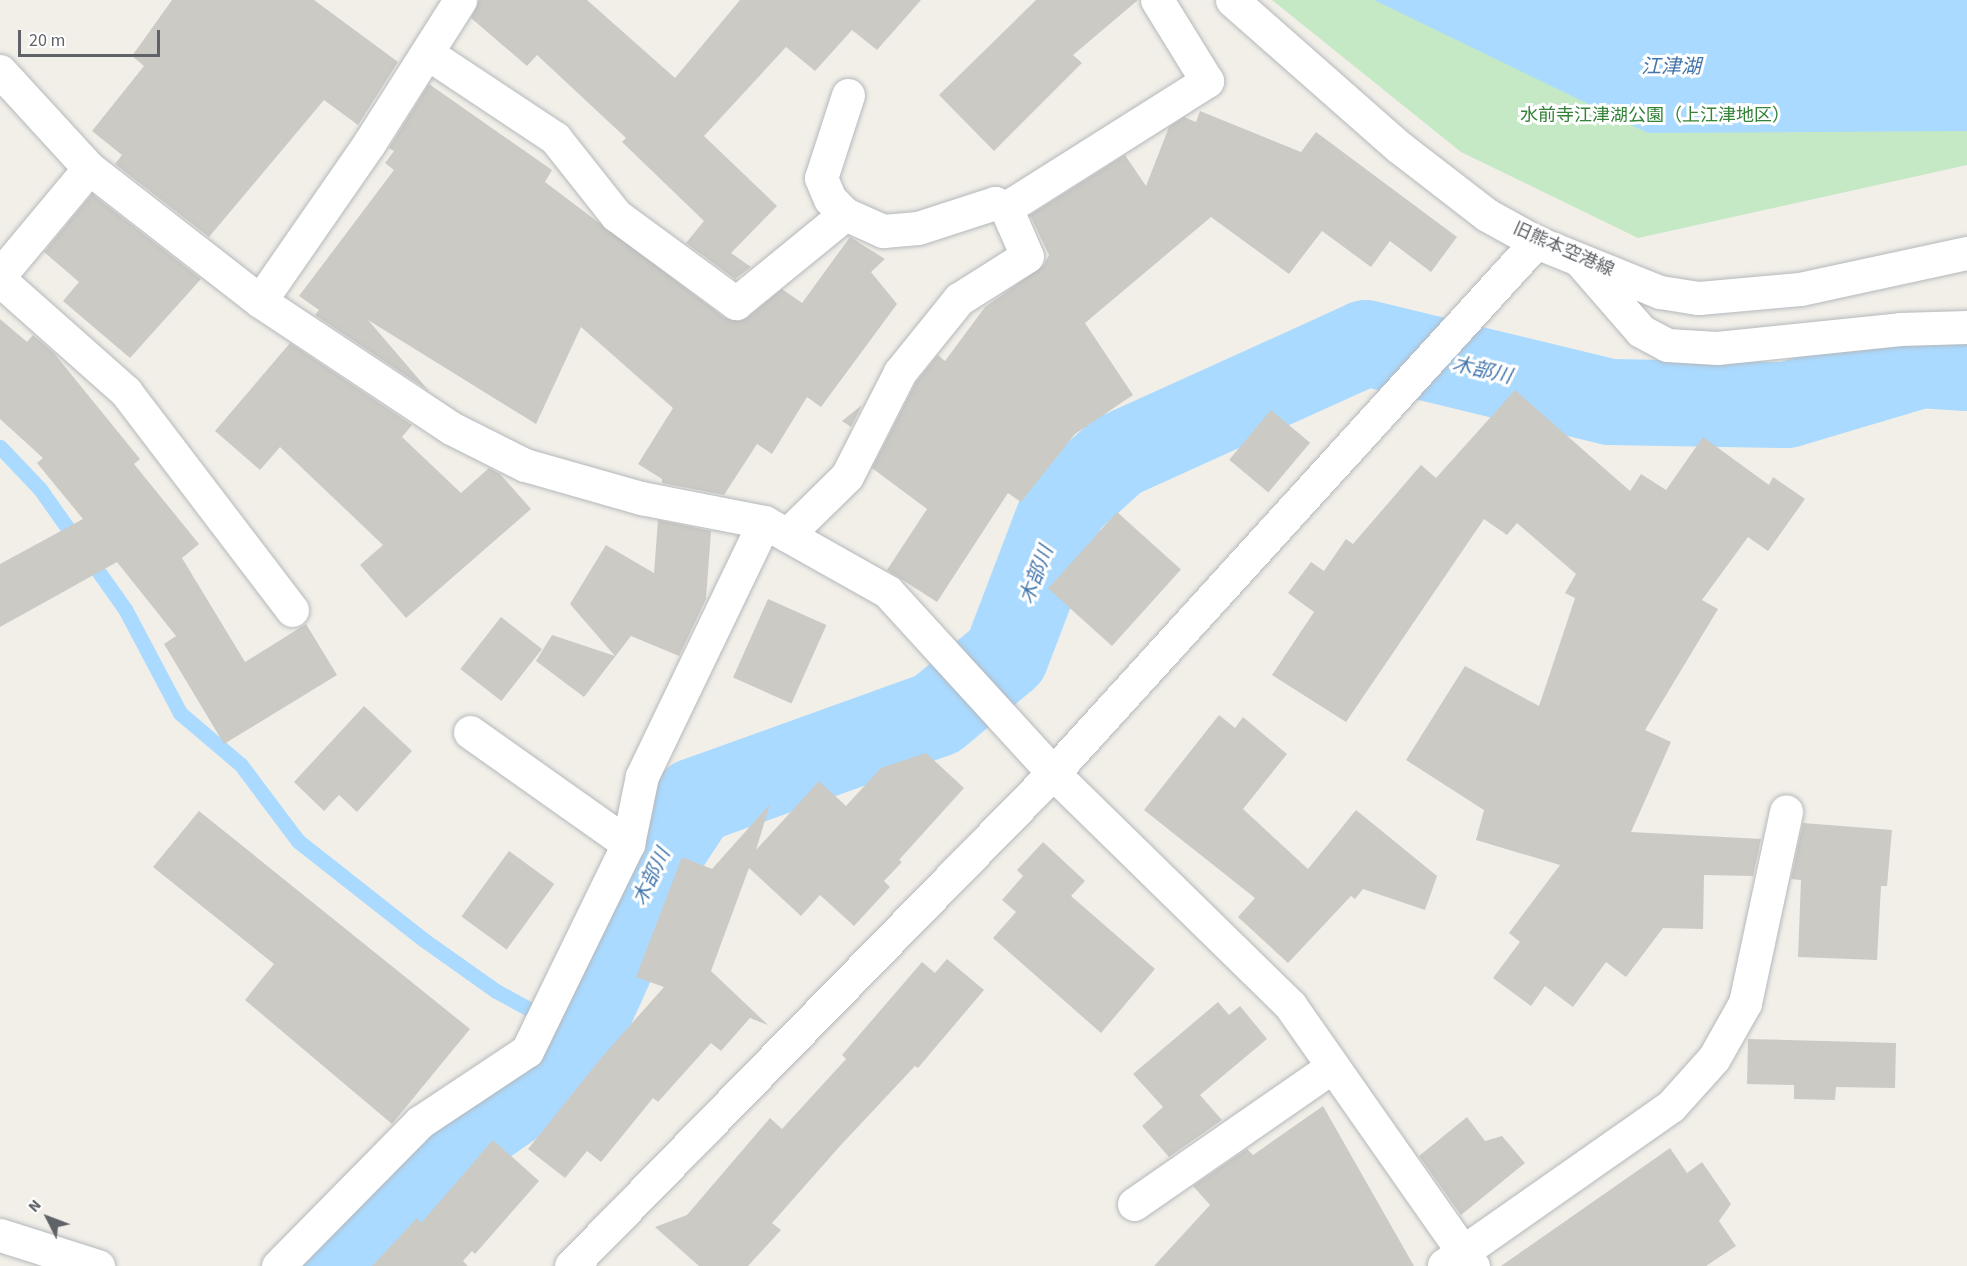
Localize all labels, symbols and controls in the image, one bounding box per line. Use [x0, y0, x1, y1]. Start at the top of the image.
scale bar [21, 18, 164, 56]
text: 20 m [29, 28, 65, 53]
water label: 江津湖 [1641, 55, 1701, 79]
park label: 水前寺江津湖公園（上江津地区） [1520, 105, 1790, 127]
street label: 旧熊本空港線 [1509, 218, 1617, 282]
water label: 木部川 [1450, 353, 1514, 389]
water label: 木部川 [1015, 543, 1059, 607]
water label: 木部川 [628, 845, 676, 909]
north arrow [18, 1188, 78, 1248]
text: N [23, 1195, 46, 1217]

